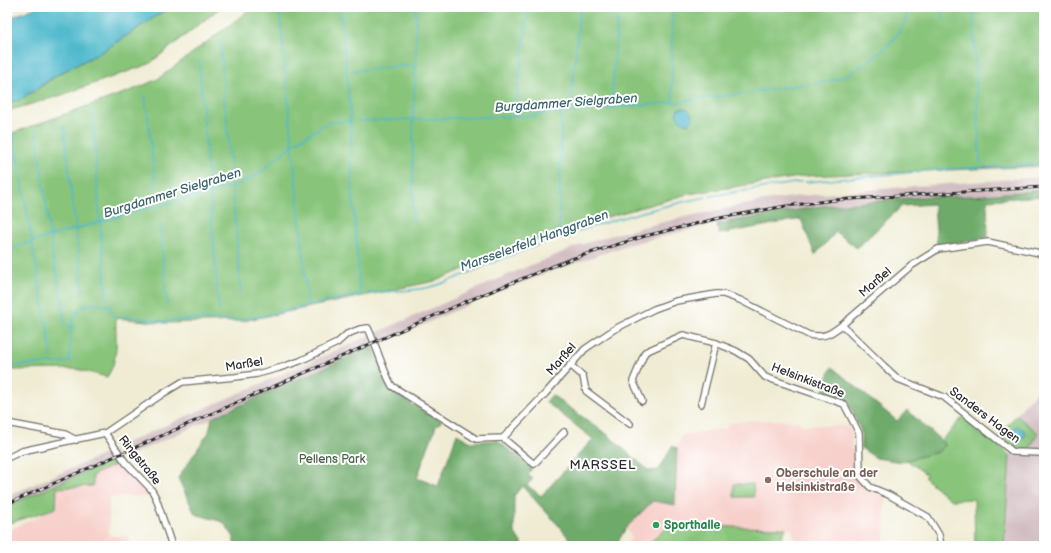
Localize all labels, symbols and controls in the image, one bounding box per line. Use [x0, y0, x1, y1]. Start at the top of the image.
water label: Burgdammer Sielgraben [494, 90, 638, 116]
water label: Burgdammer Sielgraben [101, 164, 243, 222]
water label: Marsselerfeld Hanggraben [458, 207, 611, 275]
street label: Marßel [856, 264, 895, 300]
street label: Marßel [543, 340, 579, 379]
street label: Marßel [224, 354, 264, 375]
street label: Helsinkistraße [769, 360, 846, 401]
street label: Sanders Hagen [946, 384, 1023, 447]
street label: Ringstraße [115, 433, 164, 488]
park label: Pellens Park [299, 452, 365, 467]
district label: MARSSEL [569, 457, 637, 473]
place label: Oberschule an der Helsinkistraße [776, 466, 878, 495]
marker: Oberschule an der Helsinkistraße [763, 475, 773, 485]
place label: Sporthalle [664, 518, 720, 533]
marker: Sporthalle [651, 520, 661, 530]

